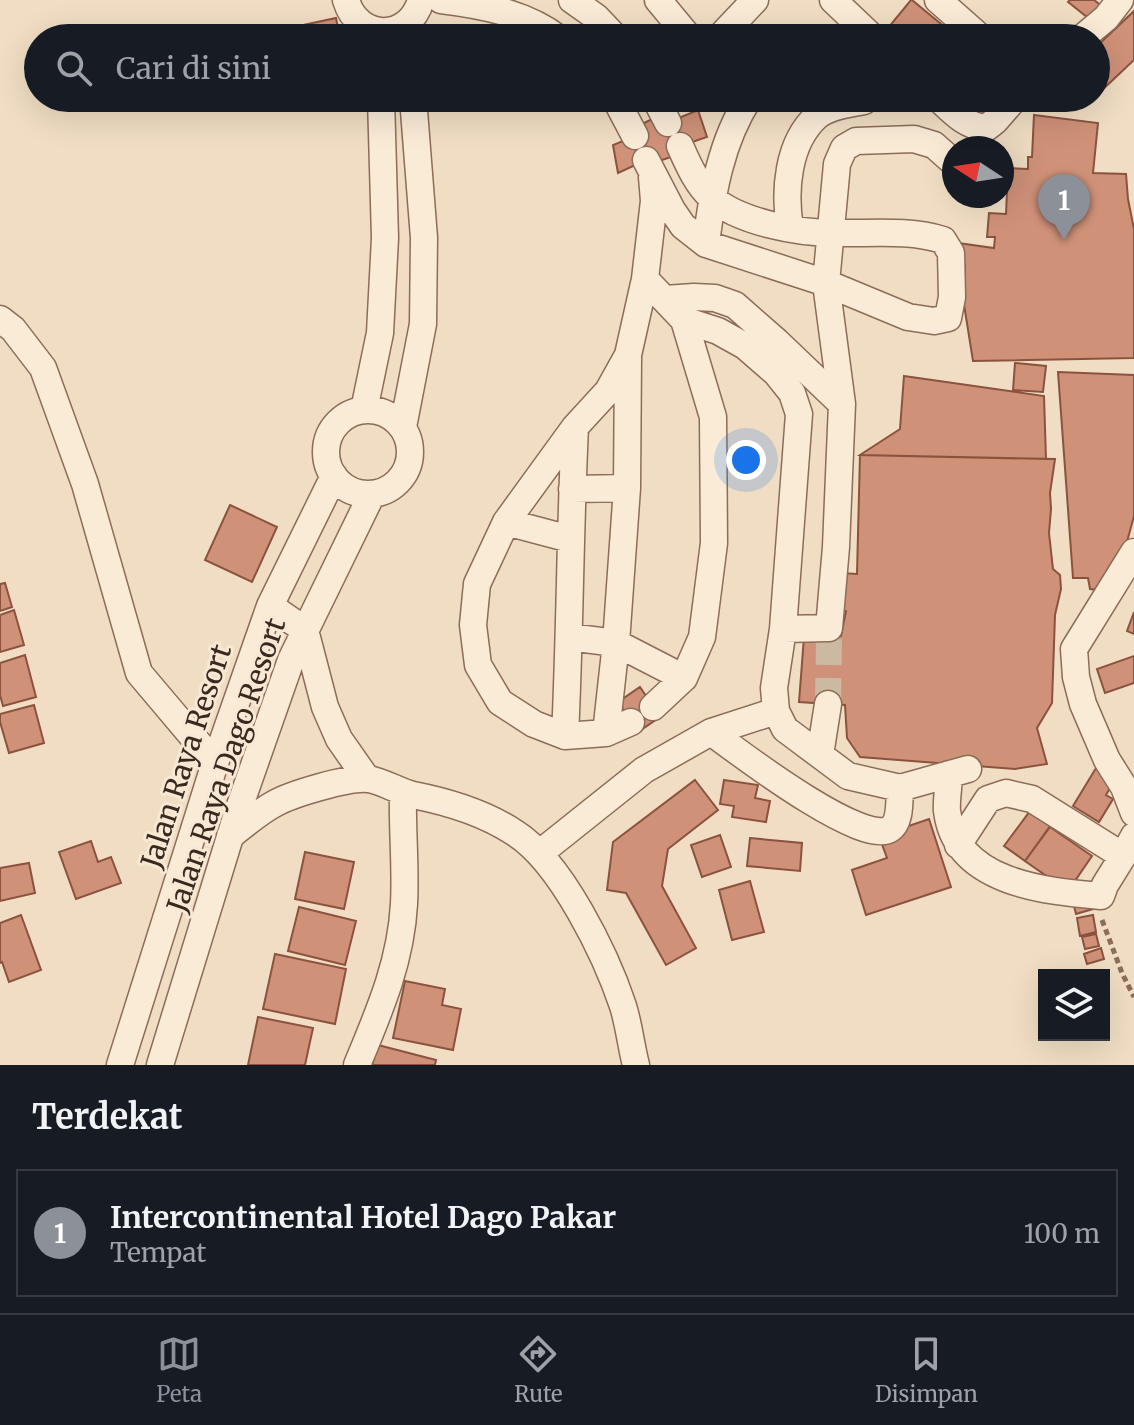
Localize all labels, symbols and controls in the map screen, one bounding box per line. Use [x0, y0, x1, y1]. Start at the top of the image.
search box [24, 24, 1110, 112]
icon: search [52, 46, 96, 90]
text: Cari di sini [116, 49, 271, 87]
north arrow [942, 136, 1014, 208]
pin: 1 [1038, 174, 1090, 240]
your location [726, 440, 766, 480]
street label: Jalan Raya Dago Resort [158, 613, 293, 918]
street label: Jalan Raya Resort [133, 640, 239, 873]
map controls [1038, 969, 1110, 1041]
button: layers [1038, 969, 1110, 1041]
text: Terdekat [32, 1096, 182, 1138]
text: Intercontinental Hotel Dago Pakar [110, 1198, 616, 1236]
text: 1 [54, 1217, 66, 1250]
text: 100 m [1024, 1217, 1100, 1250]
text: Tempat [110, 1236, 206, 1269]
tab: Peta [156, 1332, 202, 1408]
tab: Rute [514, 1332, 563, 1408]
tab: Disimpan [875, 1332, 978, 1408]

